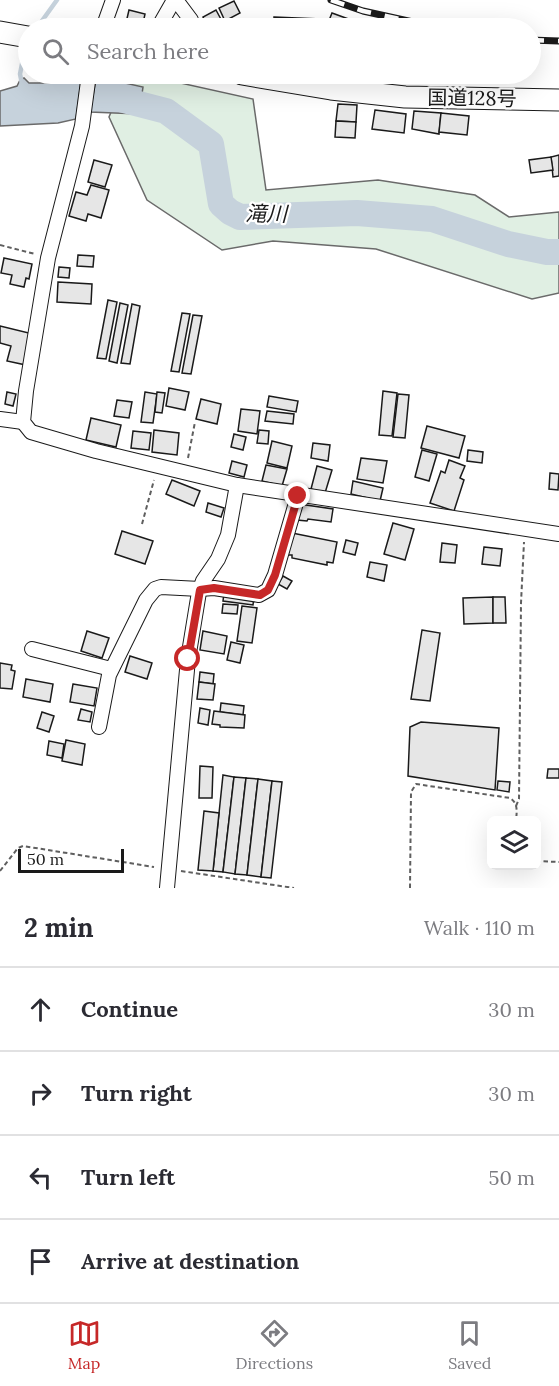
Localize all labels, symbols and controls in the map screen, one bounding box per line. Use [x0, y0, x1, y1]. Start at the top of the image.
search box [18, 18, 541, 84]
icon: search [39, 35, 72, 68]
text: Search here [87, 37, 209, 65]
street label: 国道128号 [427, 84, 517, 111]
water label: 滝川 [245, 200, 289, 227]
route end [284, 482, 310, 508]
route start [174, 645, 200, 671]
map controls [487, 816, 541, 870]
button: layers [487, 816, 541, 870]
scale bar [18, 846, 124, 874]
text: 50 m [27, 849, 64, 869]
text: 2 min [24, 911, 94, 944]
text: Walk · 110 m [424, 915, 535, 940]
icon: ahead [24, 993, 57, 1026]
text: Continue [81, 995, 178, 1023]
text: 30 m [488, 997, 535, 1022]
icon: right [24, 1077, 57, 1110]
text: Turn right [81, 1079, 192, 1107]
text: 30 m [488, 1081, 535, 1106]
icon: left [24, 1161, 57, 1194]
text: Turn left [81, 1163, 175, 1191]
text: 50 m [489, 1165, 535, 1190]
icon: arrive [24, 1245, 57, 1278]
text: Arrive at destination [81, 1247, 299, 1275]
tab: Map [68, 1317, 101, 1373]
tab: Directions [236, 1317, 313, 1373]
tab: Saved [448, 1317, 491, 1373]

